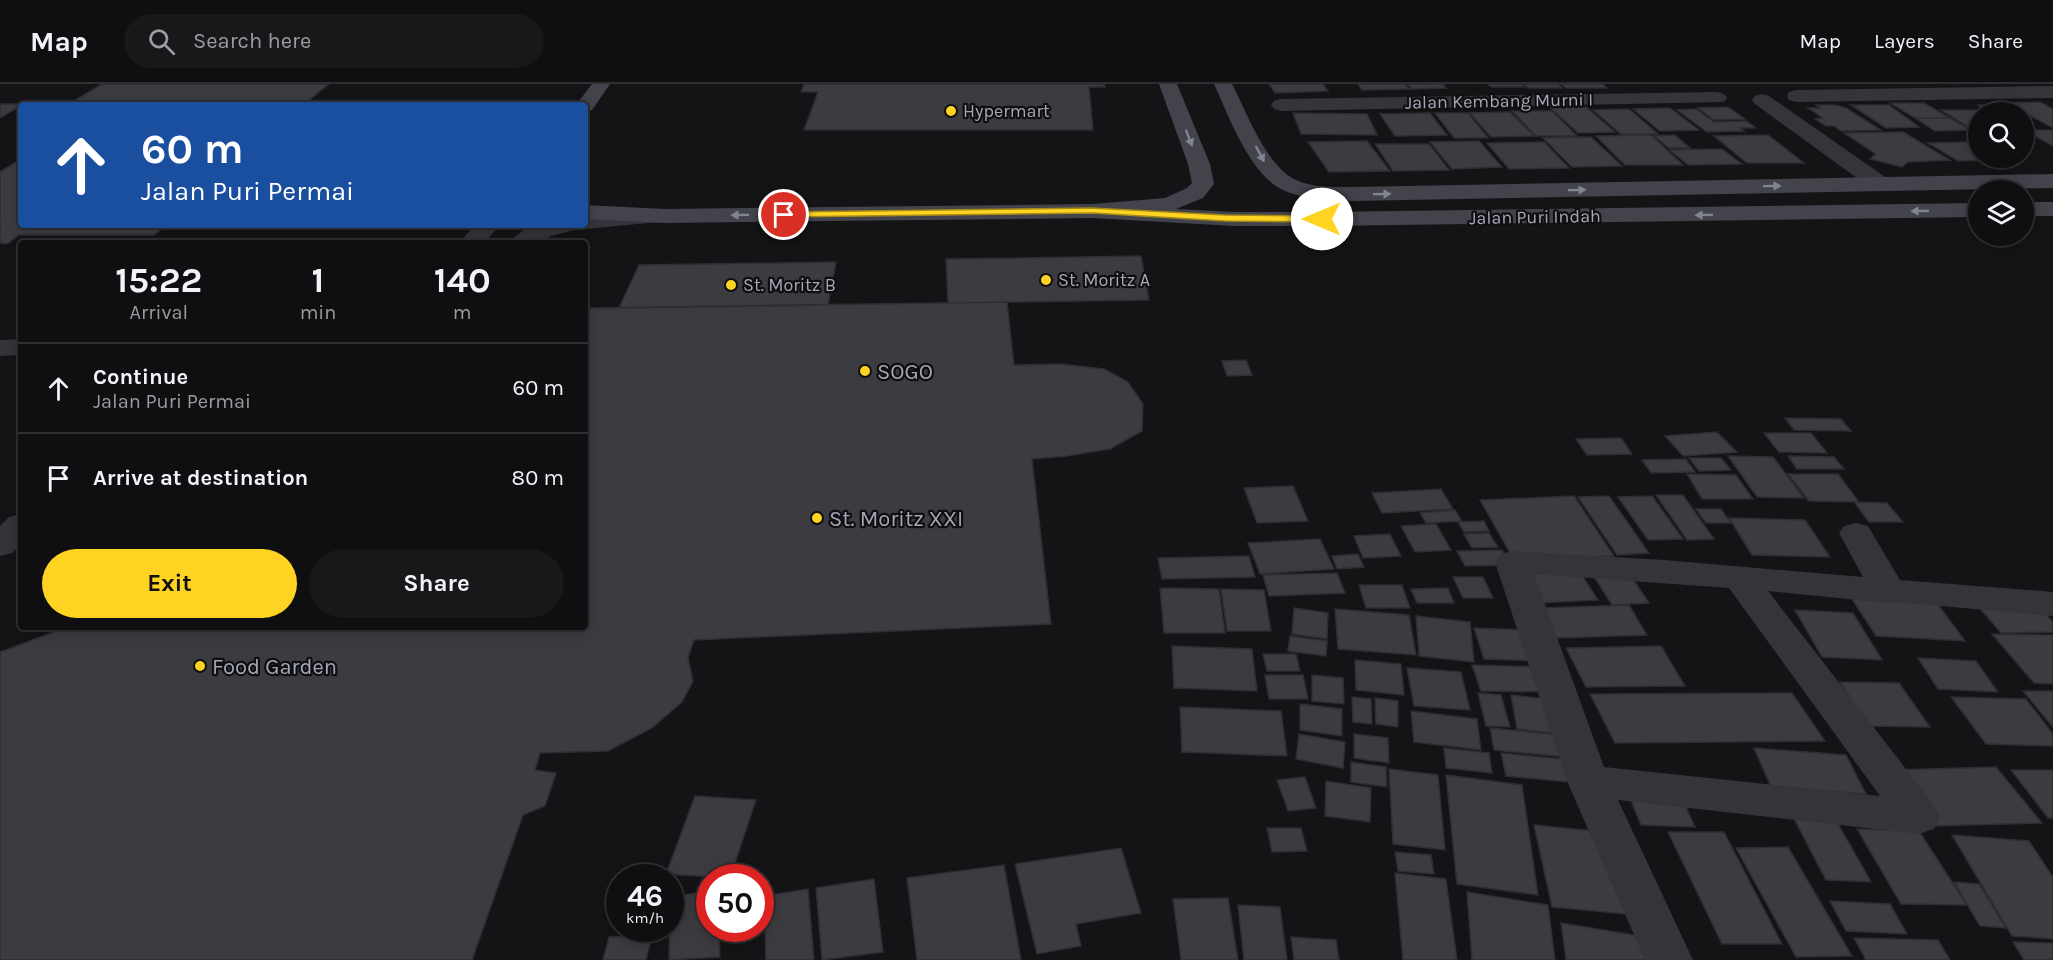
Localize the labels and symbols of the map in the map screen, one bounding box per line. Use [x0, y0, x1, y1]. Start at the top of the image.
street label: Jalan Kembang Murni I [1405, 88, 1593, 114]
place label: Hypermart [963, 100, 1050, 122]
marker: Hypermart [944, 104, 958, 118]
one-way arrow [1184, 130, 1194, 148]
one-way arrow [1256, 146, 1265, 163]
one-way arrow [1762, 181, 1781, 191]
one-way arrow [1567, 185, 1586, 195]
position arrow [1290, 187, 1354, 251]
pin [758, 189, 809, 240]
one-way arrow [1372, 189, 1391, 199]
street label: Jalan Puri Indah [1469, 205, 1601, 229]
one-way arrow [1911, 206, 1930, 216]
one-way arrow [731, 210, 750, 220]
one-way arrow [1695, 210, 1714, 219]
place label: St. Moritz A [1058, 269, 1150, 291]
marker: St. Moritz A [1039, 273, 1053, 287]
place label: St. Moritz B [743, 274, 836, 296]
marker: St. Moritz B [724, 278, 738, 292]
place label: SOGO [877, 359, 933, 385]
marker: SOGO [858, 364, 872, 378]
place label: St. Moritz XXI [829, 506, 963, 532]
marker: St. Moritz XXI [810, 511, 824, 525]
place label: Food Garden [212, 654, 337, 680]
marker: Food Garden [193, 659, 207, 673]
speed limit sign: 50 [696, 864, 774, 942]

